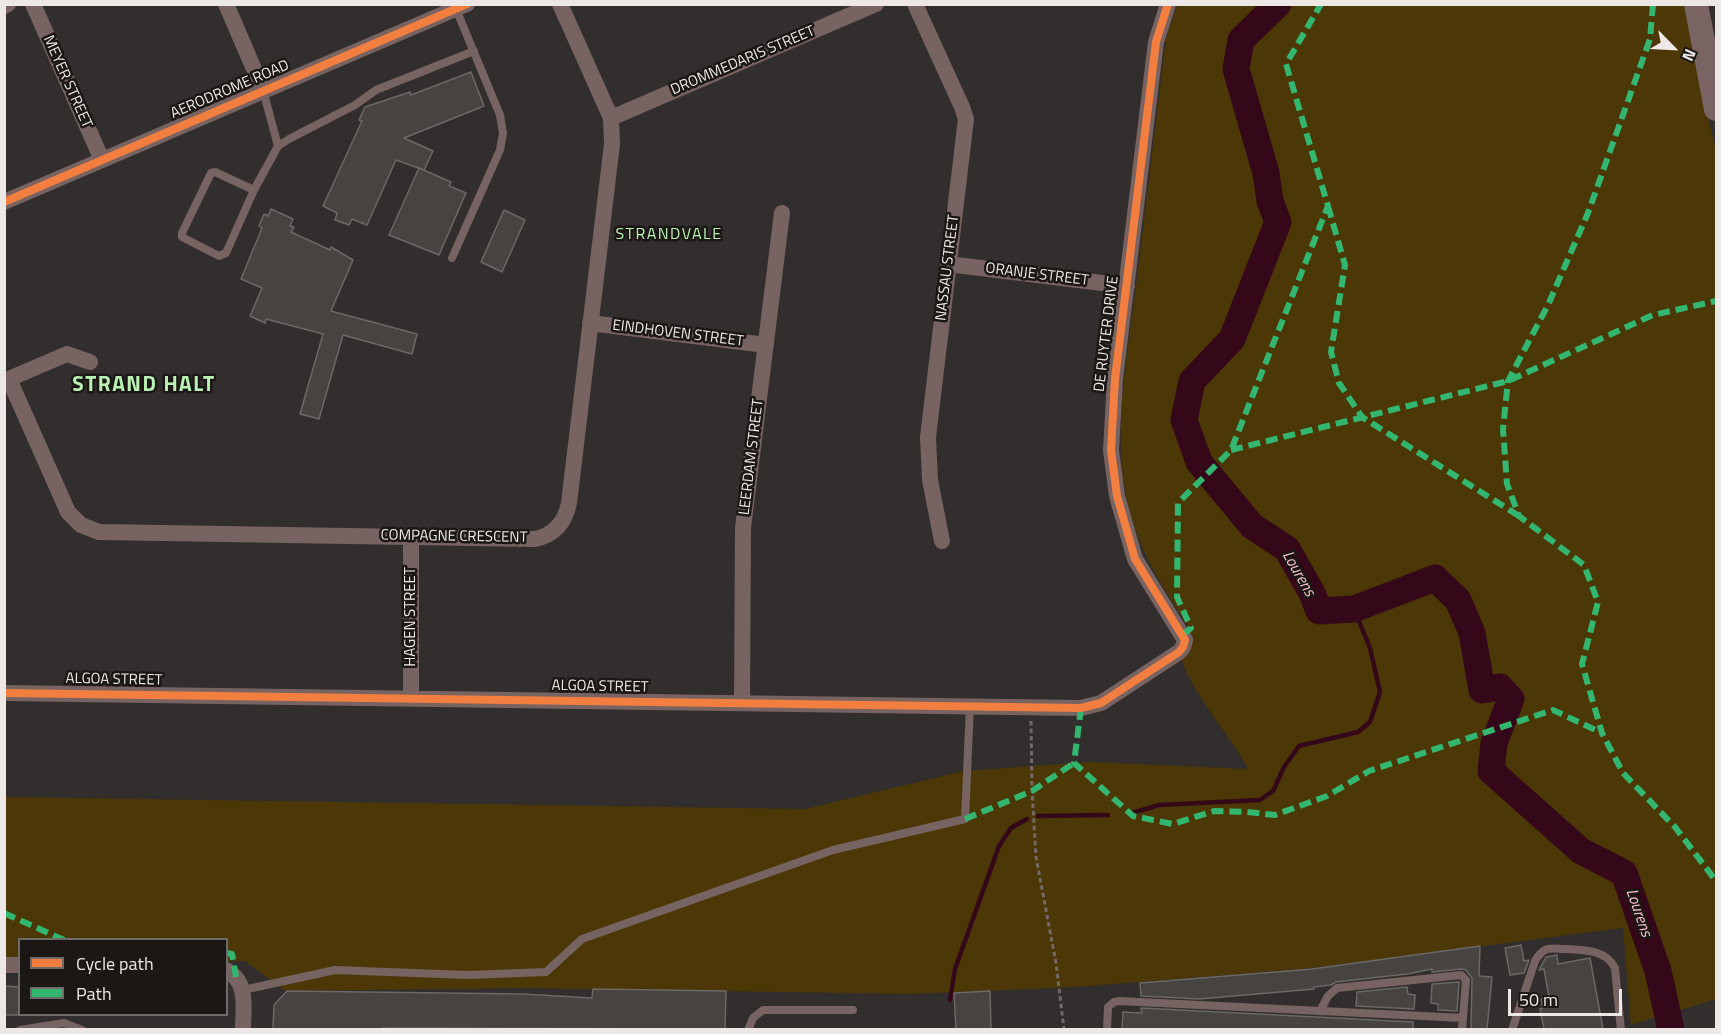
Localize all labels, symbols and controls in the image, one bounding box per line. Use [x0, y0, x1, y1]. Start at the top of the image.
north arrow [1643, 18, 1703, 78]
street label: DROMMEDARIS STREET [668, 22, 818, 100]
street label: MEYER STREET [39, 33, 95, 131]
text: N [1676, 45, 1703, 65]
street label: AERODROME ROAD [168, 57, 292, 123]
street label: NASSAU STREET [933, 214, 963, 322]
district label: STRANDVALE [615, 225, 723, 245]
street label: ORANJE STREET [984, 260, 1090, 290]
street label: DE RUYTER DRIVE [1091, 275, 1123, 393]
street label: EINDHOVEN STREET [611, 317, 745, 351]
district label: STRAND HALT [72, 373, 216, 399]
street label: LEERDAM STREET [736, 398, 768, 516]
street label: COMPAGNE CRESCENT [380, 527, 528, 547]
water label: Lourens [1277, 548, 1319, 600]
street label: HAGEN STREET [402, 567, 420, 667]
street label: ALGOA STREET [65, 670, 163, 690]
street label: ALGOA STREET [551, 677, 649, 697]
water label: Lourens [1621, 886, 1655, 940]
legend [18, 938, 228, 1016]
text: Cycle path [76, 950, 154, 977]
scale bar [1511, 977, 1625, 1015]
text: Path [76, 980, 112, 1007]
text: 50 m [1519, 986, 1558, 1013]

